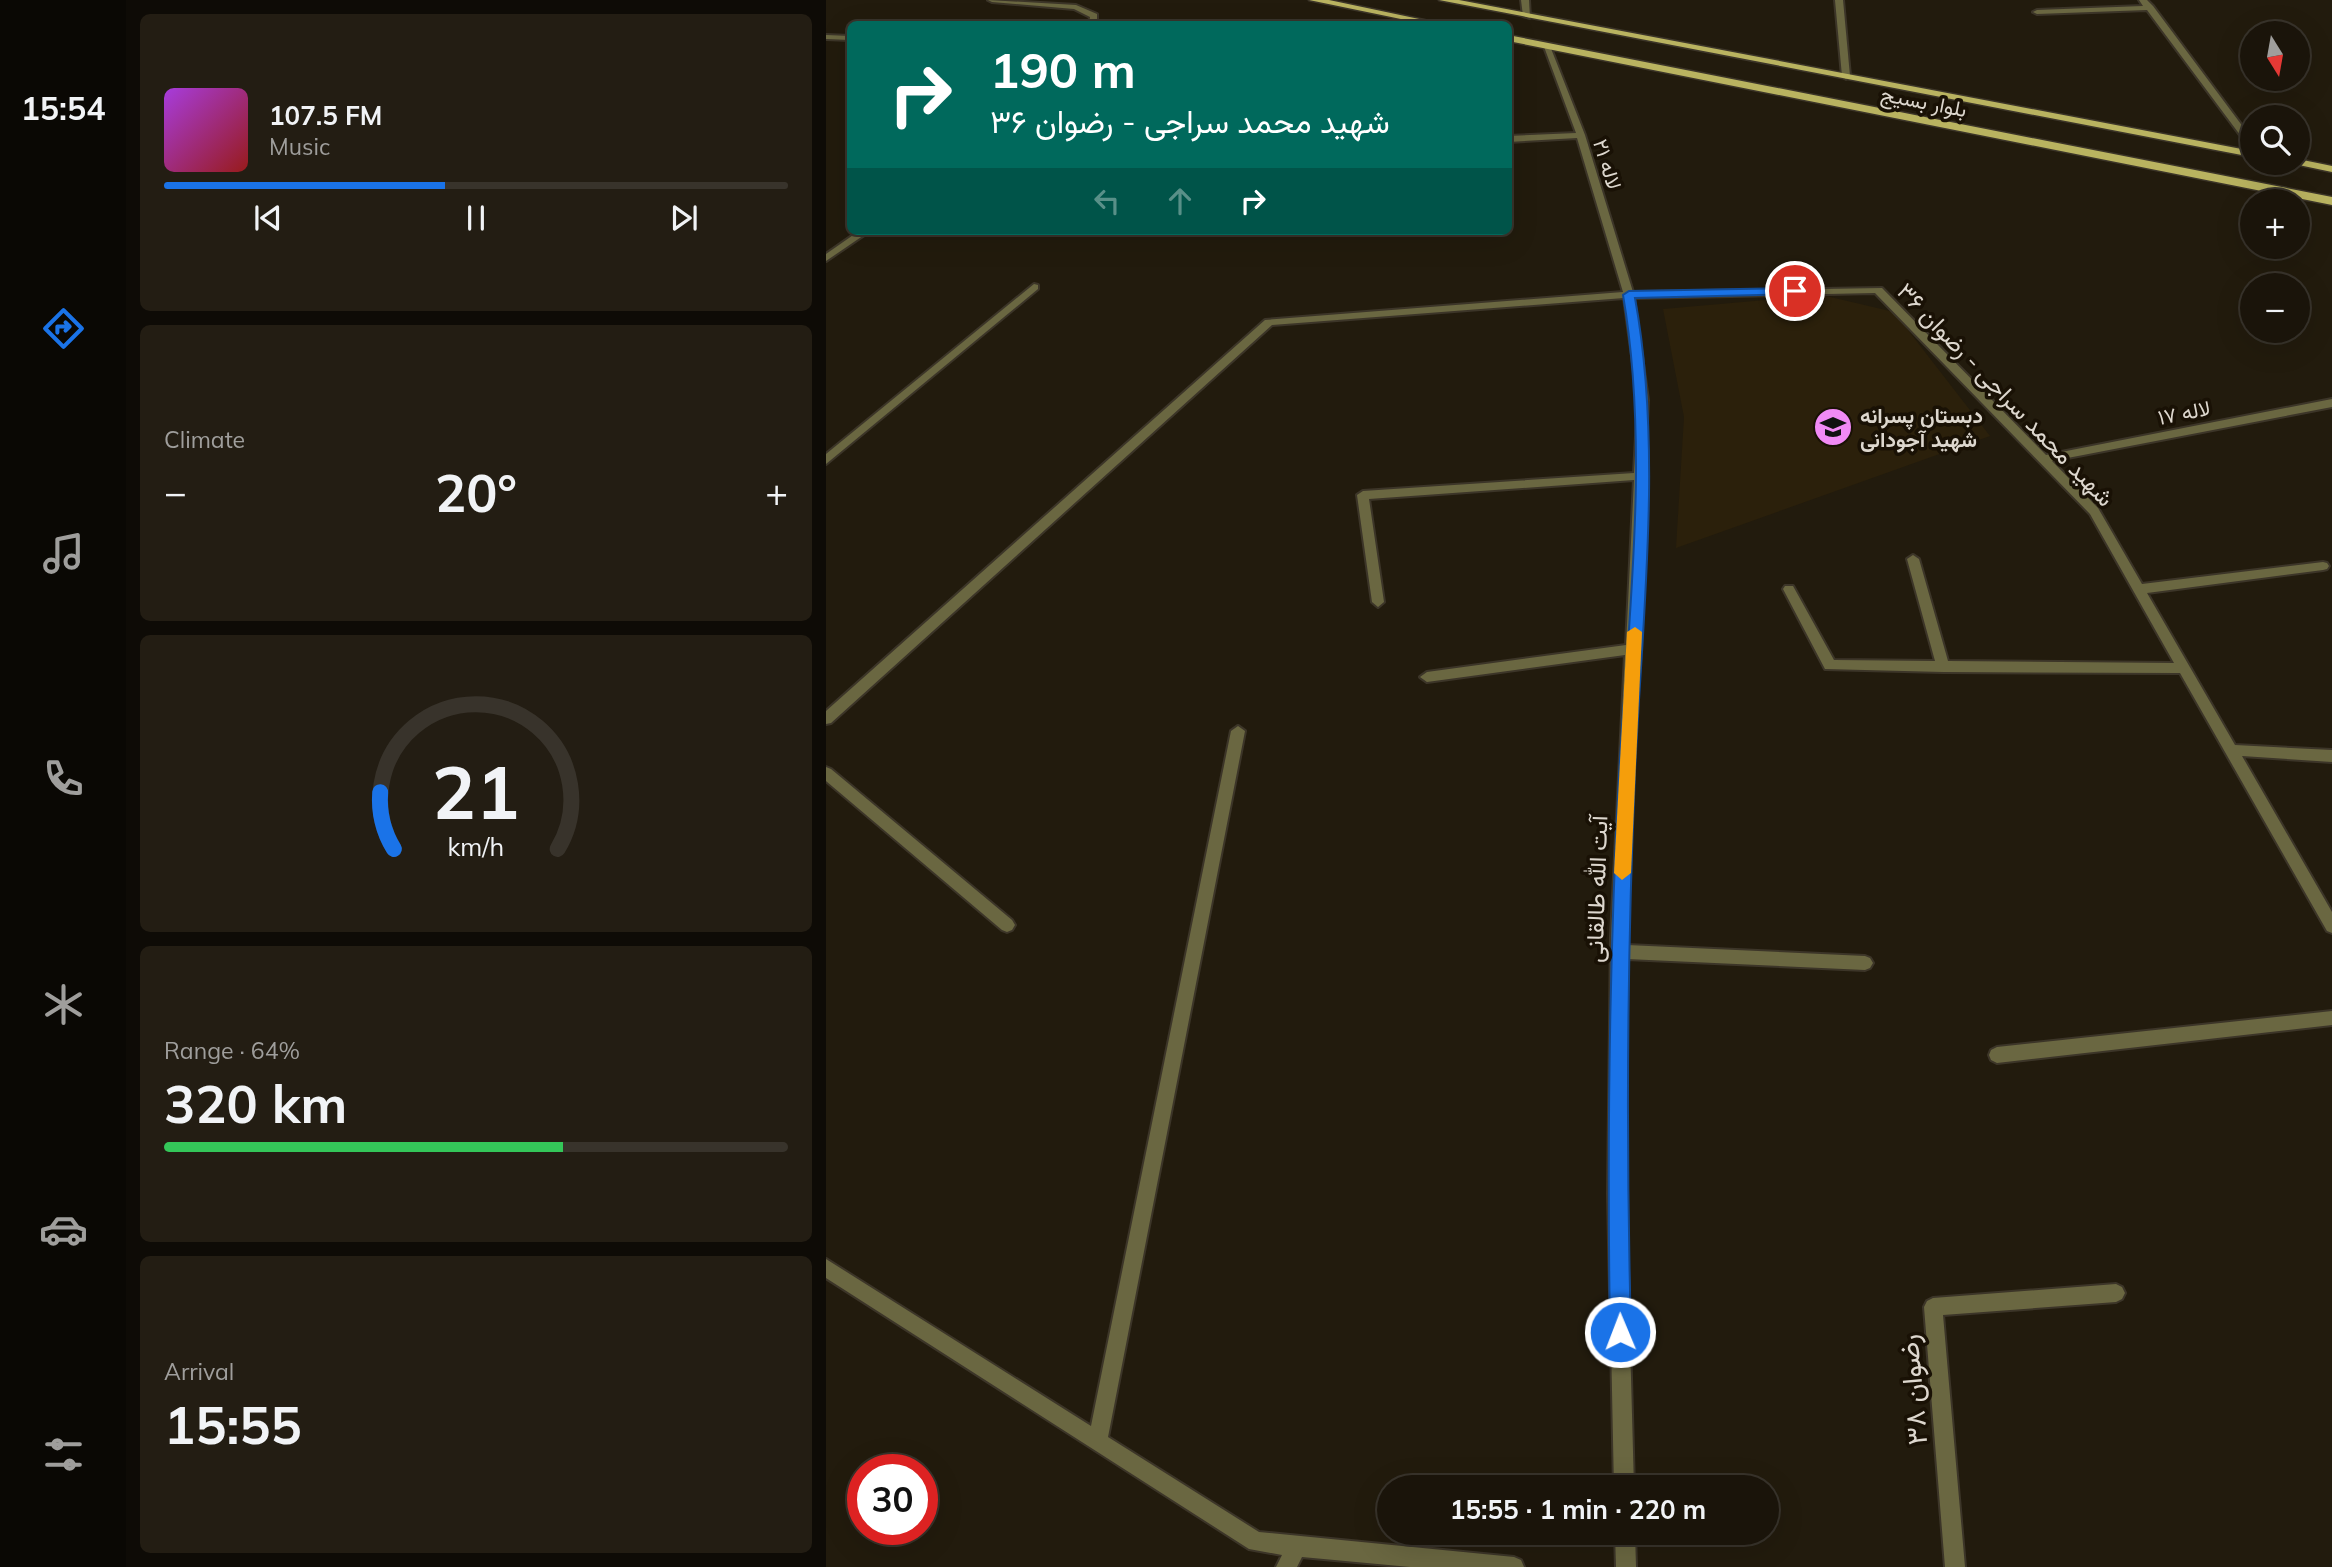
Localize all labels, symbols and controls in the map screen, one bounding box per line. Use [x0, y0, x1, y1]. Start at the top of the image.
north arrow [2240, 21, 2310, 91]
map controls [2240, 21, 2310, 343]
text: 190 m [990, 39, 1136, 100]
icon: right [875, 49, 966, 140]
street label: بلوار بسیج [1878, 80, 1969, 124]
text: 15:54 [21, 88, 105, 128]
text: 107.5 FM [269, 99, 382, 132]
text: شهید محمد سراجی - رضوان ۳۶ [990, 101, 1390, 141]
button: search [2240, 105, 2310, 175]
text: Music [269, 132, 330, 161]
street label: لاله ۲۱ [1588, 136, 1628, 192]
icon: left [1088, 182, 1126, 220]
icon: ahead [1161, 182, 1199, 220]
icon: right [1234, 182, 1272, 220]
button: + [2240, 189, 2310, 259]
icon: previous [249, 199, 287, 237]
icon: pause [457, 199, 495, 237]
icon: next [665, 199, 703, 237]
pin [1765, 261, 1825, 321]
icon: arrive [1776, 272, 1814, 310]
button: − [2240, 273, 2310, 343]
street label: شهید محمد سراجی - رضوان ۳۶ [1890, 276, 2121, 513]
icon: directions [39, 304, 88, 353]
street label: لاله ۱۷ [2156, 394, 2212, 430]
place label: دبستان پسرانه شهید آجودانی [1860, 402, 1983, 453]
school or university icon: دبستان پسرانه شهید آجودانی [1812, 406, 1854, 448]
text: Climate [164, 425, 245, 454]
text: 20° [435, 460, 517, 525]
text: − [164, 468, 187, 516]
text: + [765, 468, 788, 516]
icon: music [39, 529, 88, 578]
text: 21 [432, 747, 520, 838]
icon: phone [39, 754, 88, 803]
street label: آیت الله طالقانی [1578, 812, 1614, 963]
text: km/h [448, 831, 504, 862]
icon: climate [39, 980, 88, 1029]
text: Range · 64% [164, 1036, 300, 1065]
text: 320 km [164, 1071, 347, 1136]
icon: car [39, 1205, 88, 1254]
position arrow [1583, 1295, 1657, 1369]
street label: رضوان ۳۸ [1890, 1333, 1935, 1447]
text: Arrival [164, 1357, 234, 1386]
text: 15:55 [164, 1392, 302, 1457]
icon: filters [39, 1430, 88, 1479]
speed limit sign: 30 [847, 1454, 938, 1545]
text: 15:55 · 1 min · 220 m [1450, 1493, 1706, 1526]

